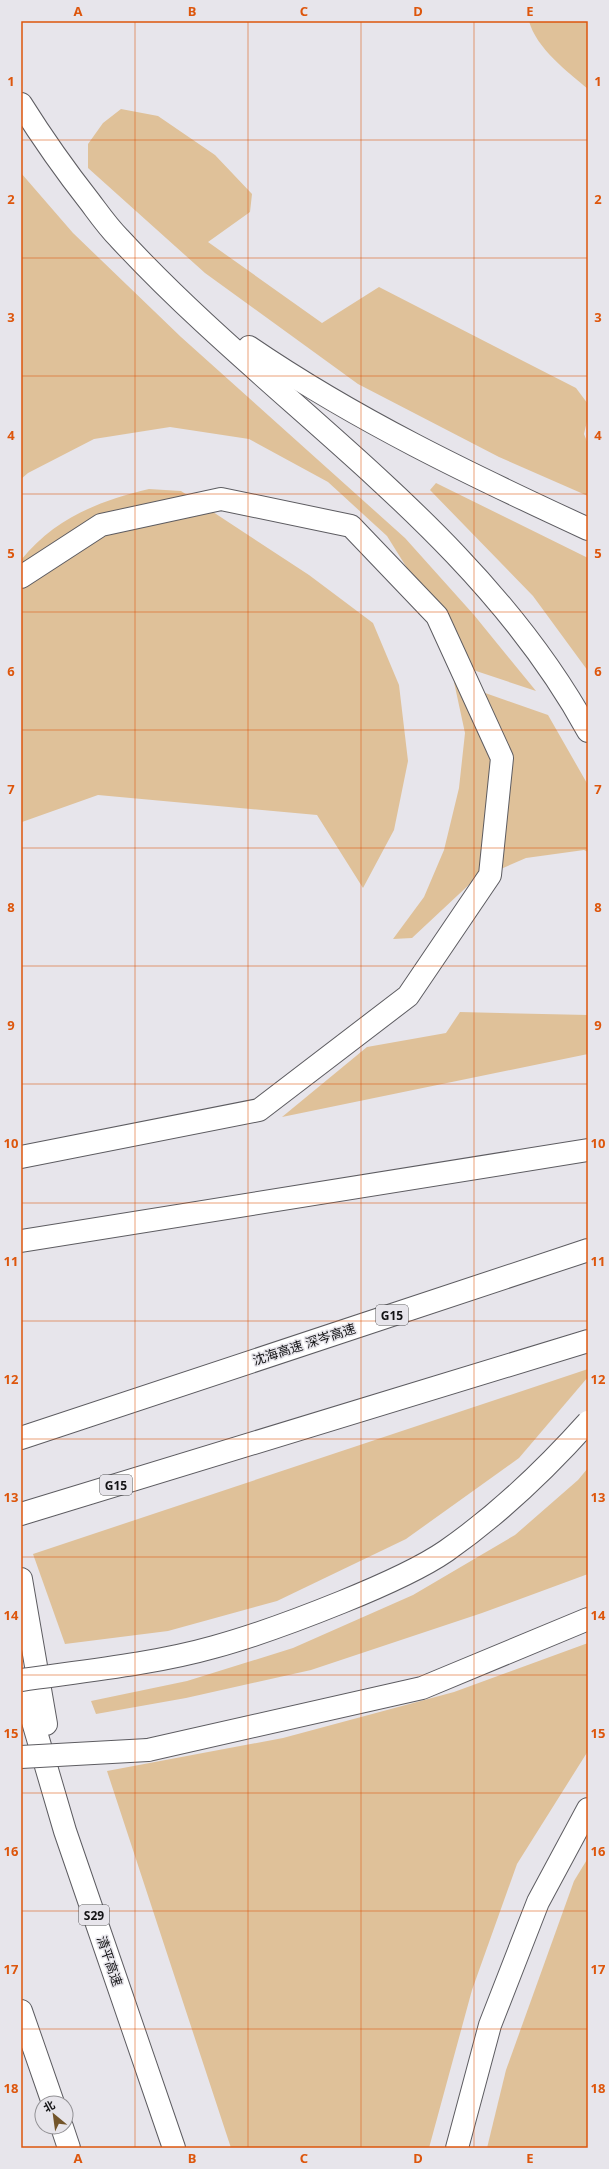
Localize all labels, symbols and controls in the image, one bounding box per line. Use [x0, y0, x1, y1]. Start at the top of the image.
text: A [74, 2, 83, 20]
text: B [188, 2, 196, 20]
text: C [300, 2, 308, 20]
text: D [413, 2, 423, 20]
text: E [526, 2, 534, 20]
text: 1 [7, 72, 15, 90]
text: 1 [594, 72, 602, 90]
text: 2 [7, 190, 15, 208]
text: 2 [594, 190, 602, 208]
text: 3 [7, 308, 15, 326]
text: 3 [594, 308, 602, 326]
text: 4 [7, 426, 15, 444]
text: 4 [594, 426, 602, 444]
text: 5 [7, 544, 15, 562]
text: 5 [594, 544, 602, 562]
text: 6 [7, 662, 15, 680]
text: 6 [594, 662, 602, 680]
text: 7 [7, 780, 15, 798]
text: 7 [594, 780, 602, 798]
text: 8 [7, 898, 15, 916]
text: 8 [594, 898, 602, 916]
text: 9 [7, 1016, 15, 1034]
text: 9 [594, 1016, 602, 1034]
text: 10 [4, 1134, 18, 1152]
text: 10 [591, 1134, 605, 1152]
text: 11 [4, 1252, 18, 1270]
text: 11 [591, 1252, 605, 1270]
road number: G15 [376, 1305, 408, 1325]
street label: 沈海高速 深岑高速 [250, 1319, 358, 1369]
text: 12 [4, 1370, 18, 1388]
text: 12 [591, 1370, 605, 1388]
road number: G15 [100, 1475, 132, 1495]
text: 13 [4, 1488, 18, 1506]
text: 13 [591, 1488, 605, 1506]
text: 14 [4, 1606, 19, 1624]
text: 14 [591, 1606, 606, 1624]
text: 15 [4, 1724, 18, 1742]
text: 15 [591, 1724, 605, 1742]
text: 16 [4, 1842, 18, 1860]
text: 16 [591, 1842, 605, 1860]
road number: S29 [79, 1905, 109, 1925]
street label: 清平高速 [93, 1933, 127, 1989]
text: 17 [4, 1960, 18, 1978]
text: 17 [591, 1960, 605, 1978]
text: 18 [4, 2079, 18, 2097]
text: 18 [591, 2079, 605, 2097]
north arrow [34, 2095, 74, 2135]
text: 北 [40, 2097, 57, 2115]
text: A [74, 2149, 83, 2167]
text: B [188, 2149, 196, 2167]
text: C [300, 2149, 308, 2167]
text: D [413, 2149, 423, 2167]
text: E [526, 2149, 534, 2167]

